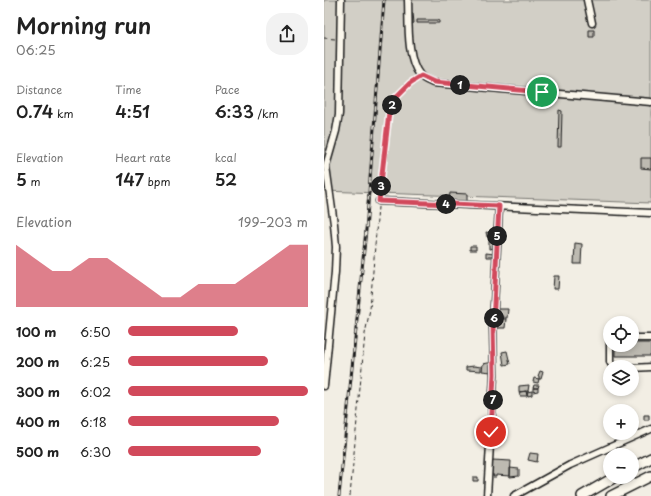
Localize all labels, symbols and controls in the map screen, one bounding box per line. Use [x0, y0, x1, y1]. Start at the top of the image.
text: Morning run [16, 8, 151, 41]
button: share [266, 13, 308, 55]
text: 06:25 [16, 40, 56, 59]
pin: 1 [450, 75, 470, 95]
pin [525, 75, 559, 109]
text: 1 [457, 76, 463, 93]
text: Distance [16, 81, 62, 98]
text: Time [115, 81, 141, 98]
text: Pace [215, 81, 239, 98]
icon: arrive [531, 81, 553, 103]
pin: 2 [382, 95, 402, 115]
text: 2 [388, 96, 396, 113]
text: 0.74 [16, 98, 53, 124]
text: 4:51 [115, 98, 150, 124]
text: 6:33 [215, 98, 254, 124]
text: km [53, 105, 73, 122]
text: /km [254, 105, 278, 122]
text: Elevation [16, 149, 63, 166]
text: Heart rate [115, 149, 171, 166]
text: kcal [215, 149, 237, 166]
text: 5 [16, 166, 27, 192]
text: 147 [115, 166, 144, 192]
text: 52 [215, 166, 237, 192]
text: m [27, 173, 41, 190]
text: bpm [144, 173, 171, 190]
pin: 3 [371, 176, 391, 196]
text: 3 [377, 177, 385, 194]
pin: 4 [436, 194, 456, 214]
text: 4 [442, 195, 450, 212]
text: Elevation [16, 212, 72, 231]
text: 199–203 m [238, 212, 308, 231]
pin: 5 [487, 226, 507, 246]
text: 5 [493, 227, 501, 244]
pin: 6 [484, 308, 504, 328]
text: 6 [490, 309, 498, 326]
map controls [603, 316, 639, 484]
button: locate [603, 316, 639, 352]
text: 100 m [16, 322, 57, 341]
text: 6:50 [80, 322, 111, 341]
text: 200 m [16, 352, 60, 371]
text: 6:25 [80, 352, 110, 371]
button: layers [603, 360, 639, 396]
text: 300 m [16, 382, 60, 401]
text: 6:02 [80, 382, 111, 401]
pin: 7 [483, 390, 503, 410]
text: 7 [490, 391, 496, 408]
button: + [603, 404, 639, 440]
text: 400 m [16, 412, 60, 431]
text: 6:18 [80, 412, 107, 431]
pin [474, 415, 508, 449]
icon: check [480, 421, 502, 443]
text: 500 m [16, 442, 59, 461]
text: 6:30 [80, 442, 111, 461]
button: − [603, 448, 639, 484]

